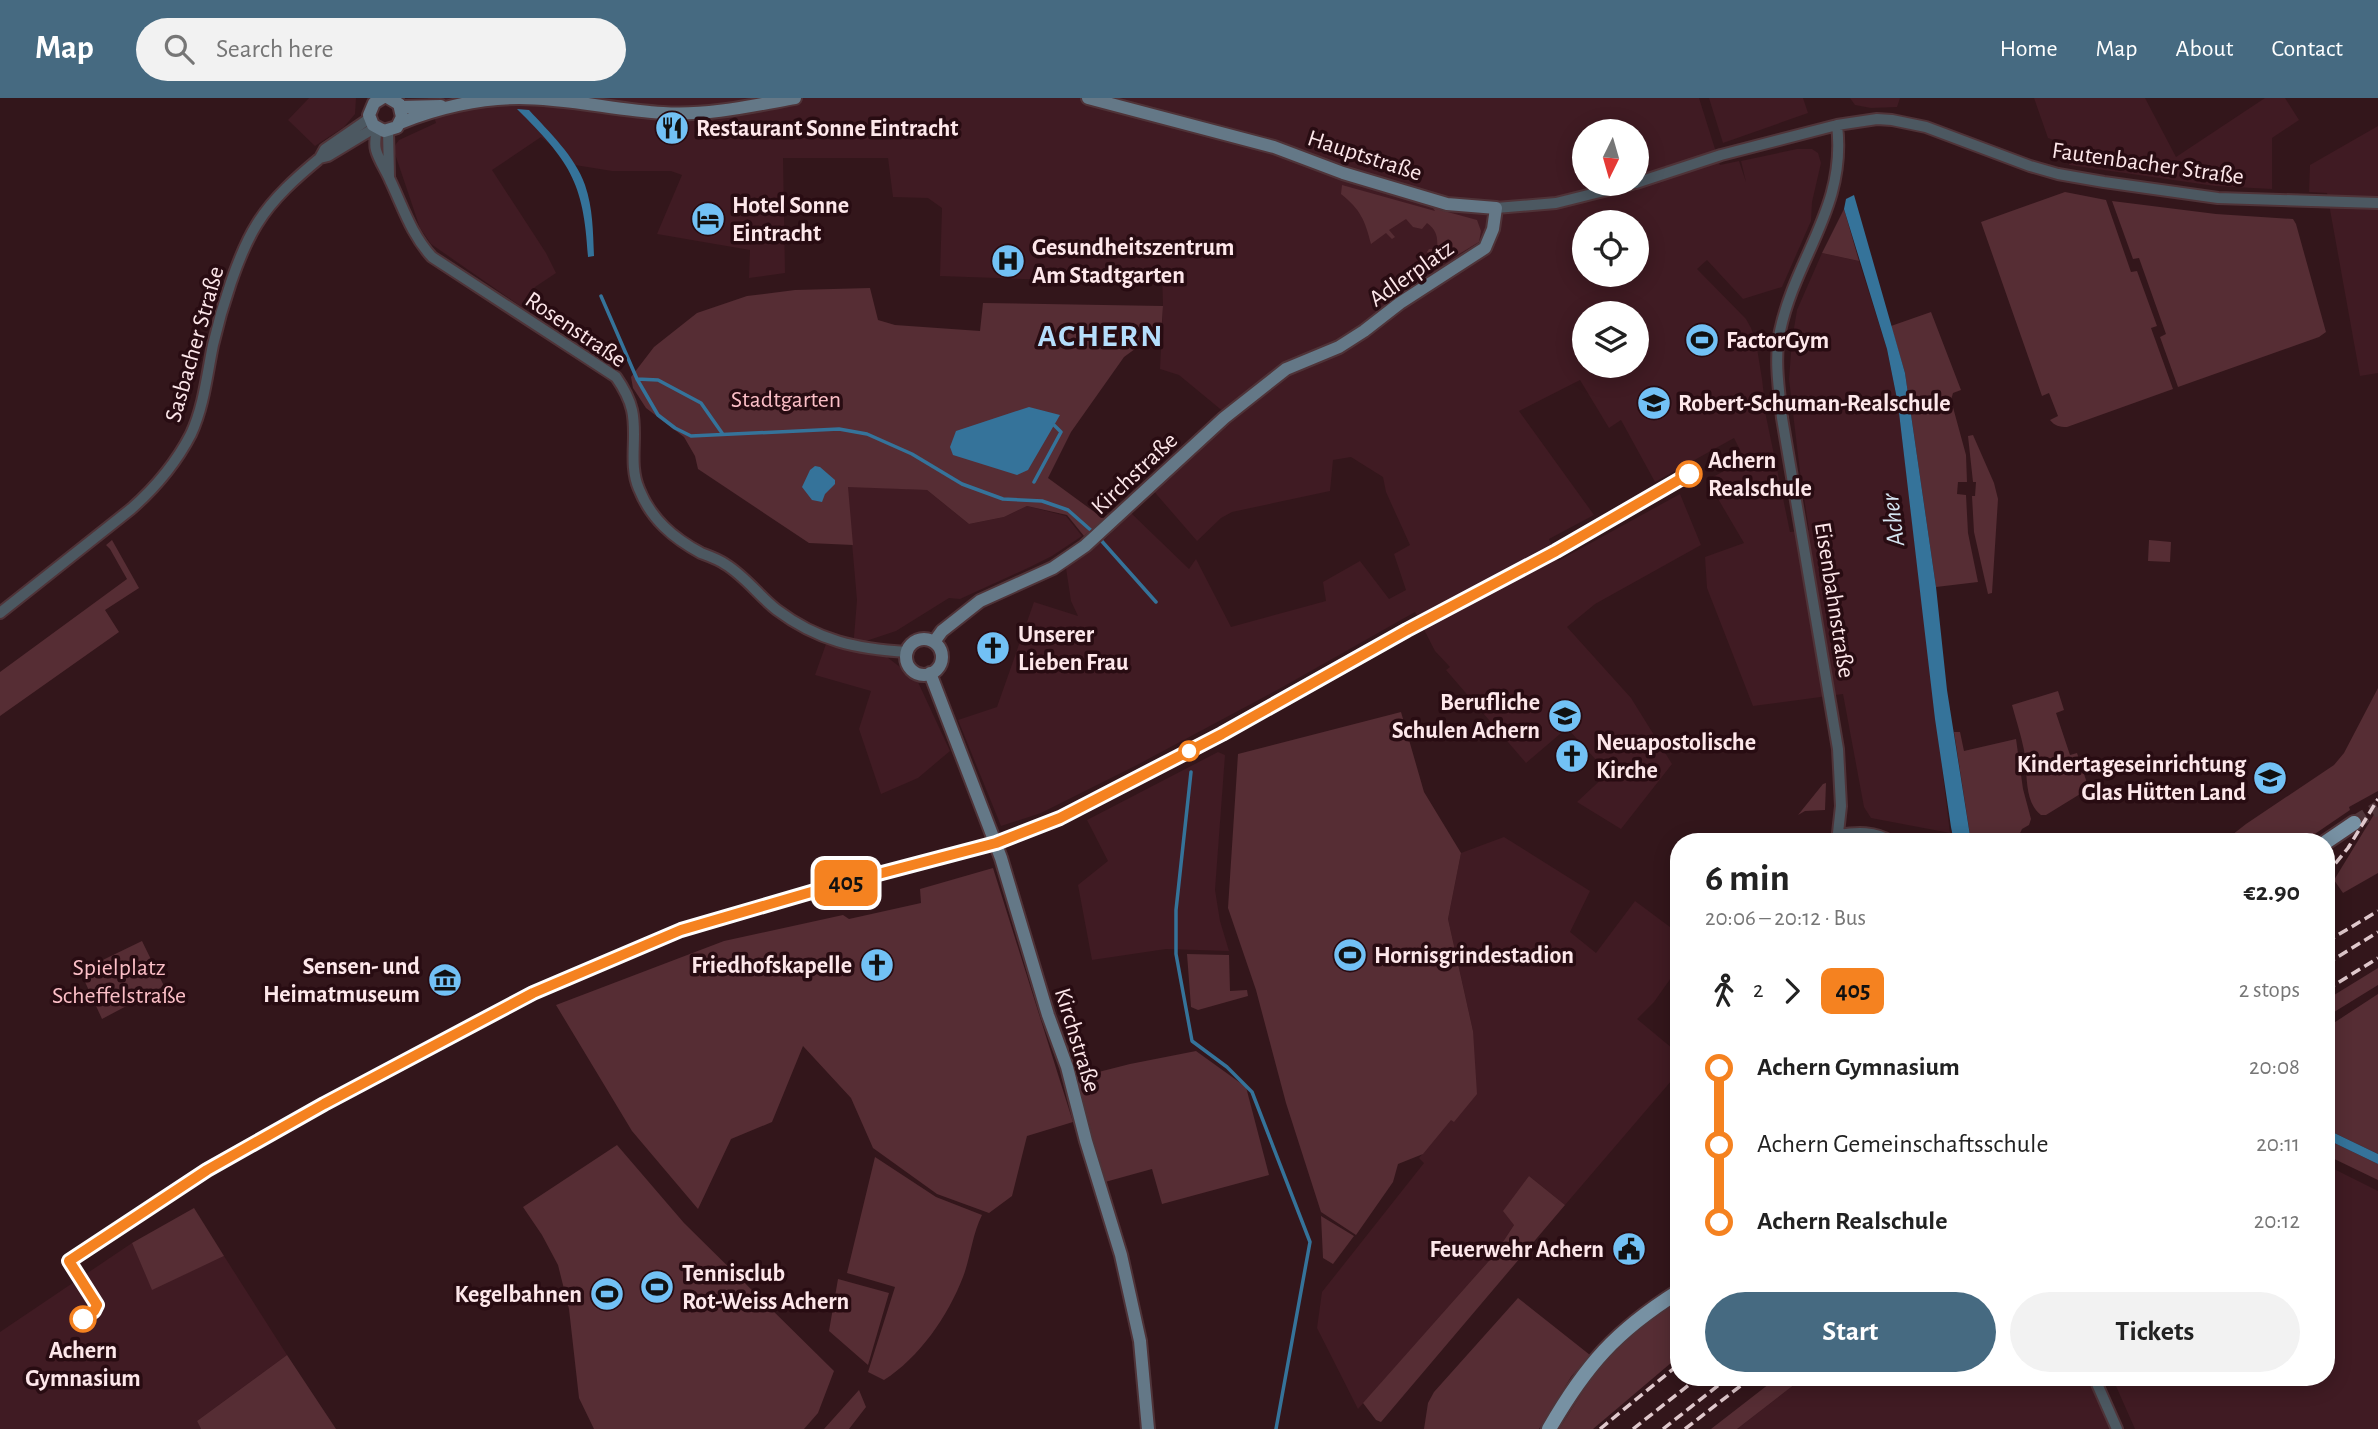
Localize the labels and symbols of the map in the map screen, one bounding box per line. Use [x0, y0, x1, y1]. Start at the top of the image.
restaurant icon: Restaurant Sonne Eintracht [653, 109, 691, 147]
place label: Restaurant Sonne Eintracht [696, 117, 958, 141]
north arrow [1572, 119, 1648, 196]
street label: Hauptstraße [1305, 126, 1425, 186]
street label: Fautenbacher Straße [2050, 139, 2245, 189]
place label: Hotel Sonne Eintracht [732, 194, 849, 246]
hotel icon: Hotel Sonne Eintracht [689, 200, 727, 238]
place label: Gesundheitszentrum Am Stadtgarten [1032, 236, 1234, 288]
street label: Adlerplatz [1365, 236, 1458, 312]
hospital icon: Gesundheitszentrum Am Stadtgarten [989, 242, 1027, 280]
street label: Sasbacher Straße [161, 264, 229, 425]
street label: Rosenstraße [521, 287, 630, 372]
district label: ACHERN [1038, 320, 1164, 352]
sports icon: FactorGym [1683, 321, 1721, 359]
place label: FactorGym [1726, 329, 1829, 353]
school or university icon: Robert-Schuman-Realschule [1635, 384, 1673, 422]
park label: Stadtgarten [731, 388, 841, 412]
place label: Robert-Schuman-Realschule [1678, 392, 1951, 416]
street label: Kirchstraße [1087, 428, 1182, 519]
place label: Achern Realschule [1708, 449, 1812, 501]
marker: Achern Realschule [1676, 461, 1702, 487]
water label: Acher [1877, 490, 1909, 549]
street label: Eisenbahnstraße [1810, 521, 1858, 680]
place label: Unserer Lieben Frau [1018, 623, 1129, 675]
church icon: Unserer Lieben Frau [974, 629, 1012, 667]
place label: Berufliche Schulen Achern [1392, 691, 1540, 743]
school or university icon: Berufliche Schulen Achern [1546, 697, 1584, 735]
place label: Neuapostolische Kirche [1596, 731, 1756, 783]
church icon: Neuapostolische Kirche [1553, 737, 1591, 775]
unlabelled marker [1179, 741, 1199, 761]
place label: Kindertageseinrichtung Glas Hütten Land [2017, 753, 2247, 805]
school or university icon: Kindertageseinrichtung Glas Hütten Land [2251, 759, 2289, 797]
line badge: 405 [806, 860, 886, 906]
sports icon: Hornisgrindestadion [1331, 936, 1369, 974]
place label: Hornisgrindestadion [1374, 944, 1574, 968]
church icon: Friedhofskapelle [858, 946, 896, 984]
place label: Friedhofskapelle [691, 954, 852, 978]
place label: Sensen- und Heimatmuseum [263, 955, 420, 1007]
park label: Spielplatz Scheffelstraße [52, 956, 186, 1008]
museum icon: Sensen- und Heimatmuseum [426, 961, 464, 999]
street label: Kirchstraße [1050, 985, 1104, 1095]
public building icon: Feuerwehr Achern [1610, 1230, 1648, 1268]
place label: Feuerwehr Achern [1429, 1238, 1604, 1262]
place label: Tennisclub Rot-Weiss Achern [682, 1262, 849, 1314]
sports icon: Tennisclub Rot-Weiss Achern [638, 1268, 676, 1306]
sports icon: Kegelbahnen [588, 1275, 626, 1313]
place label: Kegelbahnen [455, 1283, 582, 1307]
marker: Achern Gymnasium [70, 1306, 96, 1332]
place label: Achern Gymnasium [25, 1339, 141, 1391]

